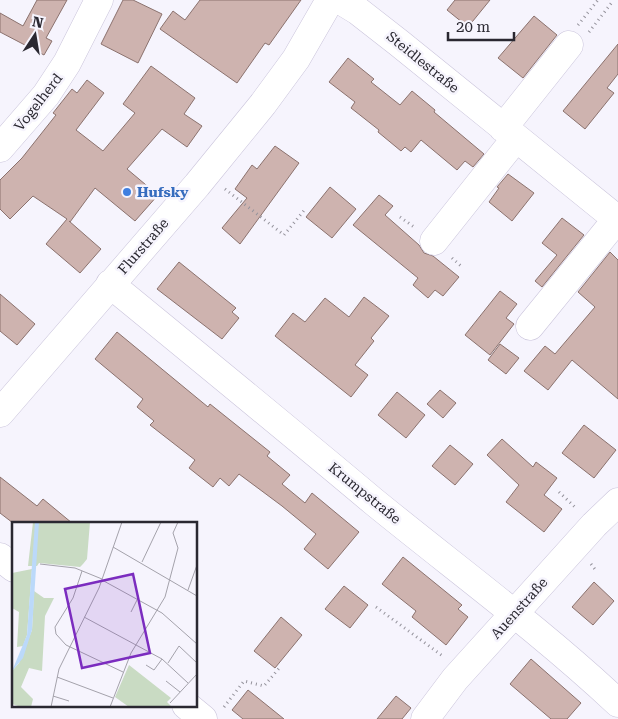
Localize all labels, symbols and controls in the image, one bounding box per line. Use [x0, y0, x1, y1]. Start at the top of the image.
north arrow [10, 10, 60, 60]
scale bar [448, 10, 514, 42]
text: N [31, 13, 45, 31]
text: 20 m [456, 18, 491, 36]
street label: Steidlestraße [384, 28, 463, 96]
street label: Vogelherd [11, 70, 65, 134]
place label: Hufsky [137, 184, 189, 200]
marker: Hufsky [121, 186, 133, 198]
street label: Flurstraße [114, 215, 172, 277]
street label: Krumpstraße [326, 459, 405, 527]
inset map [12, 522, 198, 706]
street label: Auenstraße [487, 574, 551, 642]

